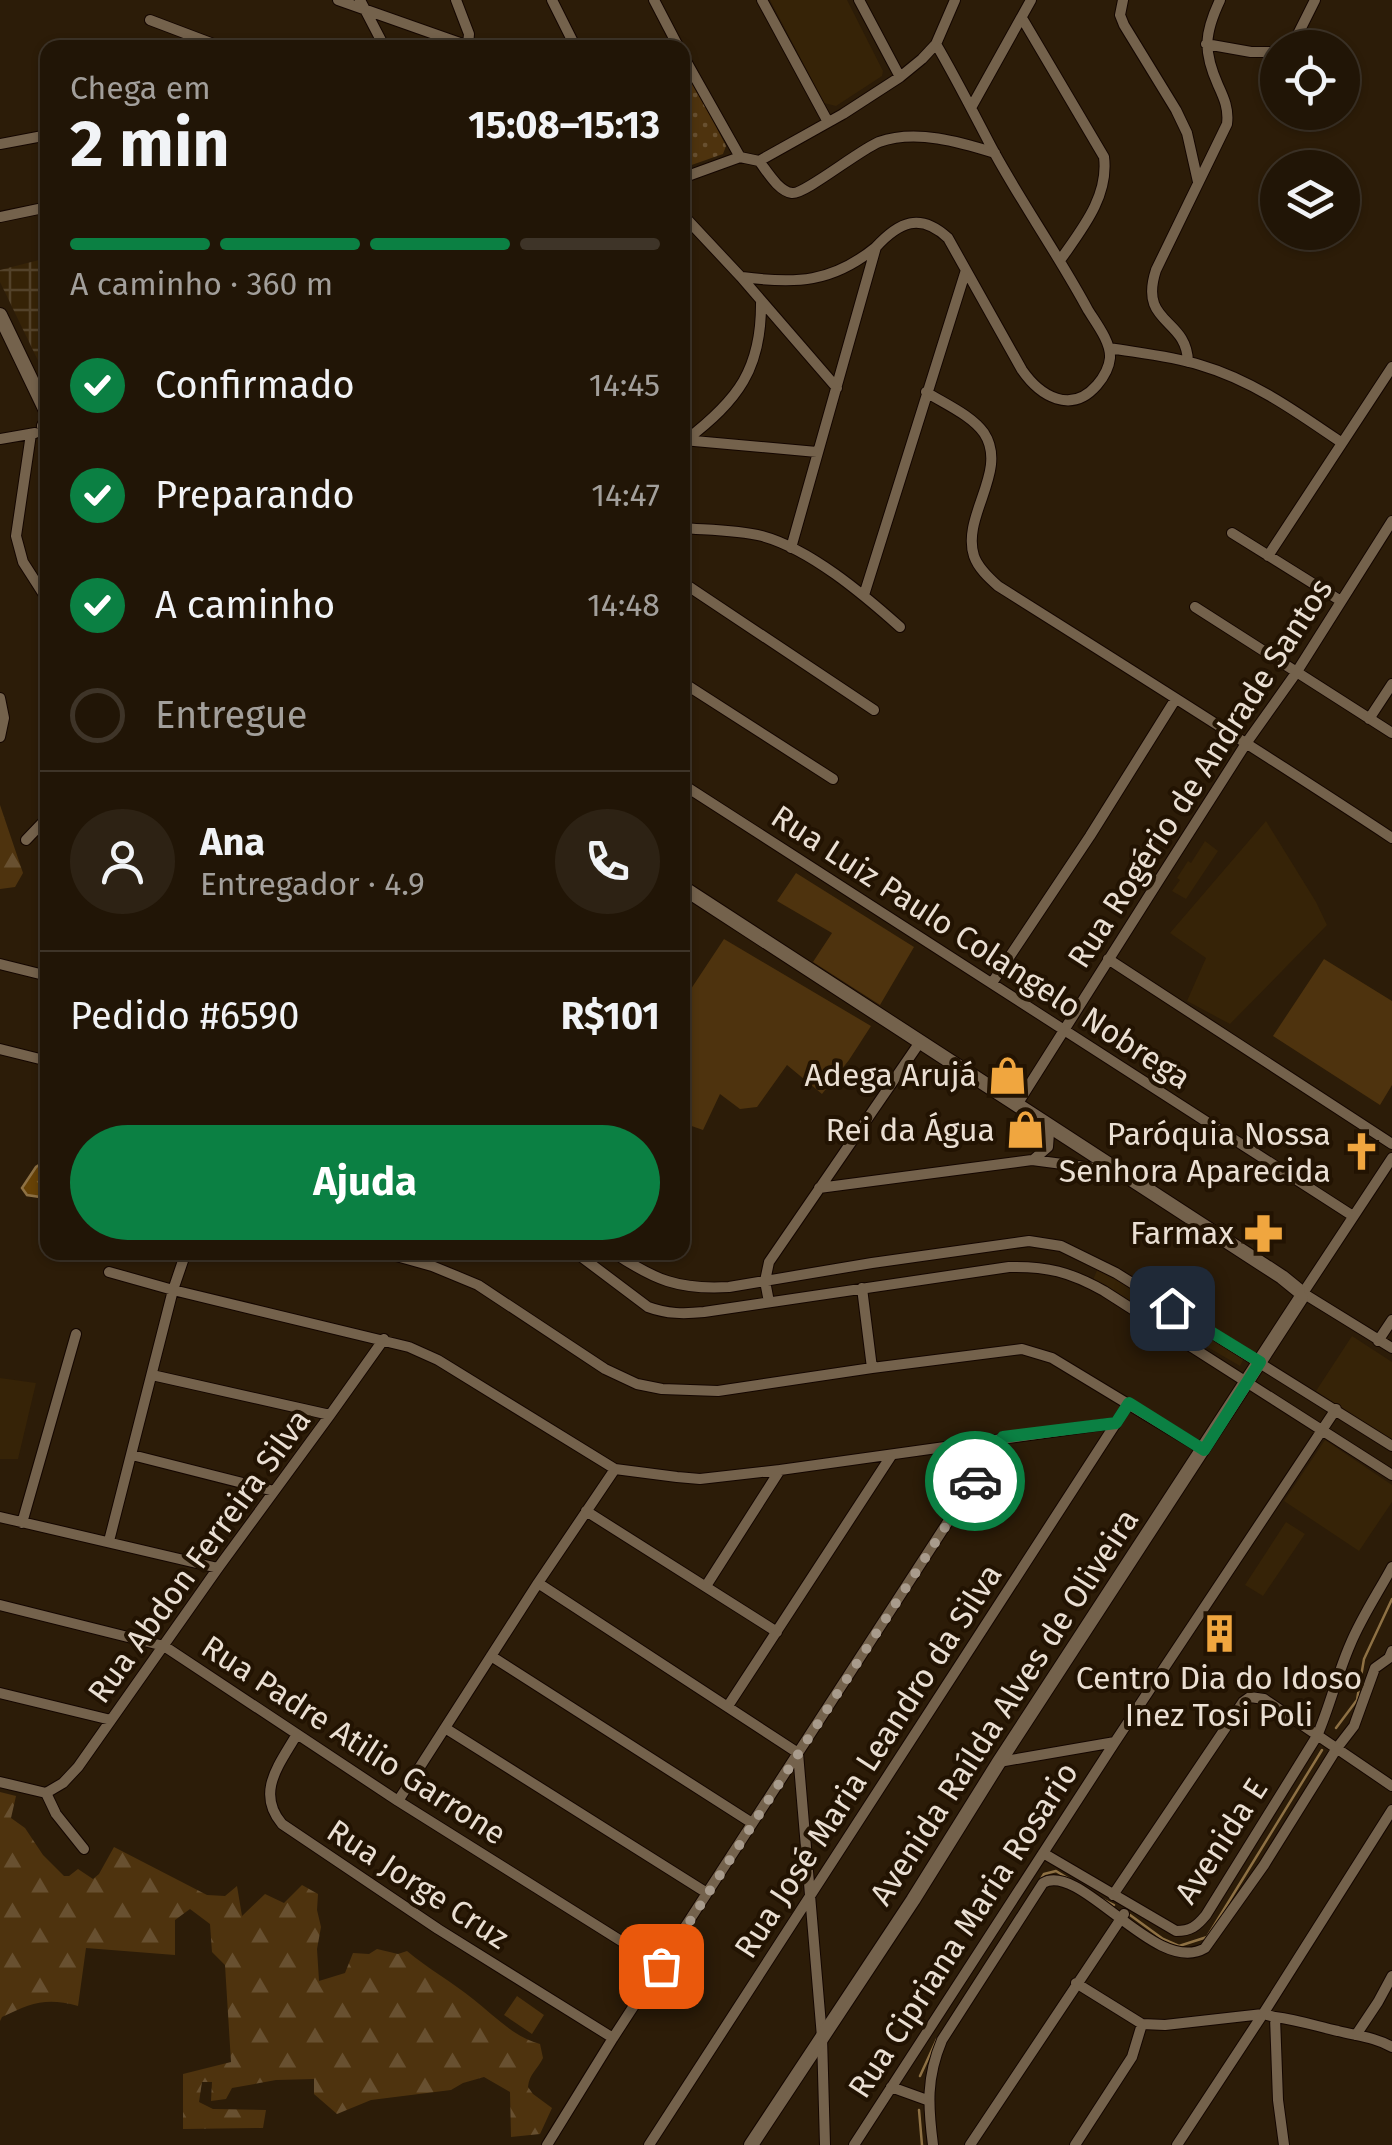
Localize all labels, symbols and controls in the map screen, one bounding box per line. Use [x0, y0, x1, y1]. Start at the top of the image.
map controls [1260, 30, 1360, 250]
button: locate [1260, 30, 1360, 130]
text: Chega em [70, 69, 211, 107]
text: 15:08–15:13 [468, 102, 660, 148]
text: 2 min [70, 105, 230, 183]
button: layers [1260, 150, 1360, 250]
text: A caminho · 360 m [70, 265, 333, 303]
icon: check [70, 358, 125, 413]
text: Confirmado [155, 362, 355, 408]
text: 14:45 [589, 366, 660, 404]
icon: check [70, 468, 125, 523]
text: Preparando [155, 472, 355, 518]
text: 14:47 [591, 476, 660, 514]
street label: Rua Rogério de Andrade Santos [1060, 571, 1340, 975]
icon: check [70, 578, 125, 633]
text: A caminho [155, 582, 335, 628]
text: 14:48 [587, 586, 660, 624]
text: Entregue [155, 692, 307, 738]
street label: Rua Luiz Paulo Colangelo Nobrega [764, 797, 1198, 1097]
button: person [70, 809, 175, 914]
button: phone [555, 809, 660, 914]
text: Ana [200, 819, 265, 865]
text: Entregador · 4.9 [200, 865, 425, 903]
text: Pedido #6590 [70, 993, 299, 1039]
text: R$101 [561, 993, 660, 1039]
shop icon: Adega Arujá [986, 1054, 1028, 1096]
place label: Adega Arujá [804, 1056, 977, 1094]
shop icon: Rei da Água [1004, 1109, 1046, 1151]
place label: Rei da Água [825, 1111, 995, 1149]
place label: Paróquia Nossa Senhora Aparecida [1059, 1115, 1331, 1190]
button: Ajuda [70, 1125, 660, 1240]
church icon: Paróquia Nossa Senhora Aparecida [1340, 1131, 1382, 1173]
pharmacy icon: Farmax [1243, 1212, 1285, 1254]
place label: Farmax [1130, 1214, 1234, 1252]
pin [1130, 1266, 1215, 1351]
icon: home [1145, 1281, 1200, 1336]
street label: Rua Abdon Ferreira Silva [80, 1402, 318, 1710]
courier [925, 1431, 1025, 1531]
icon: car [948, 1454, 1003, 1509]
street label: Avenida Raílda Alves de Oliveira [862, 1502, 1146, 1912]
street label: Rua José Maria Leandro da Silva [726, 1557, 1010, 1965]
building icon: Centro Dia do Idoso Inez Tosi Poli [1198, 1612, 1240, 1654]
street label: Rua Padre Atilio Garrone [195, 1627, 513, 1853]
place label: Centro Dia do Idoso Inez Tosi Poli [1076, 1659, 1362, 1734]
street label: Rua Cipriana Maria Rosario [840, 1755, 1086, 2105]
street label: Avenida E [1167, 1771, 1275, 1911]
street label: Rua Jorge Cruz [320, 1811, 516, 1957]
pin [619, 1924, 704, 2009]
icon: bag [634, 1939, 689, 1994]

